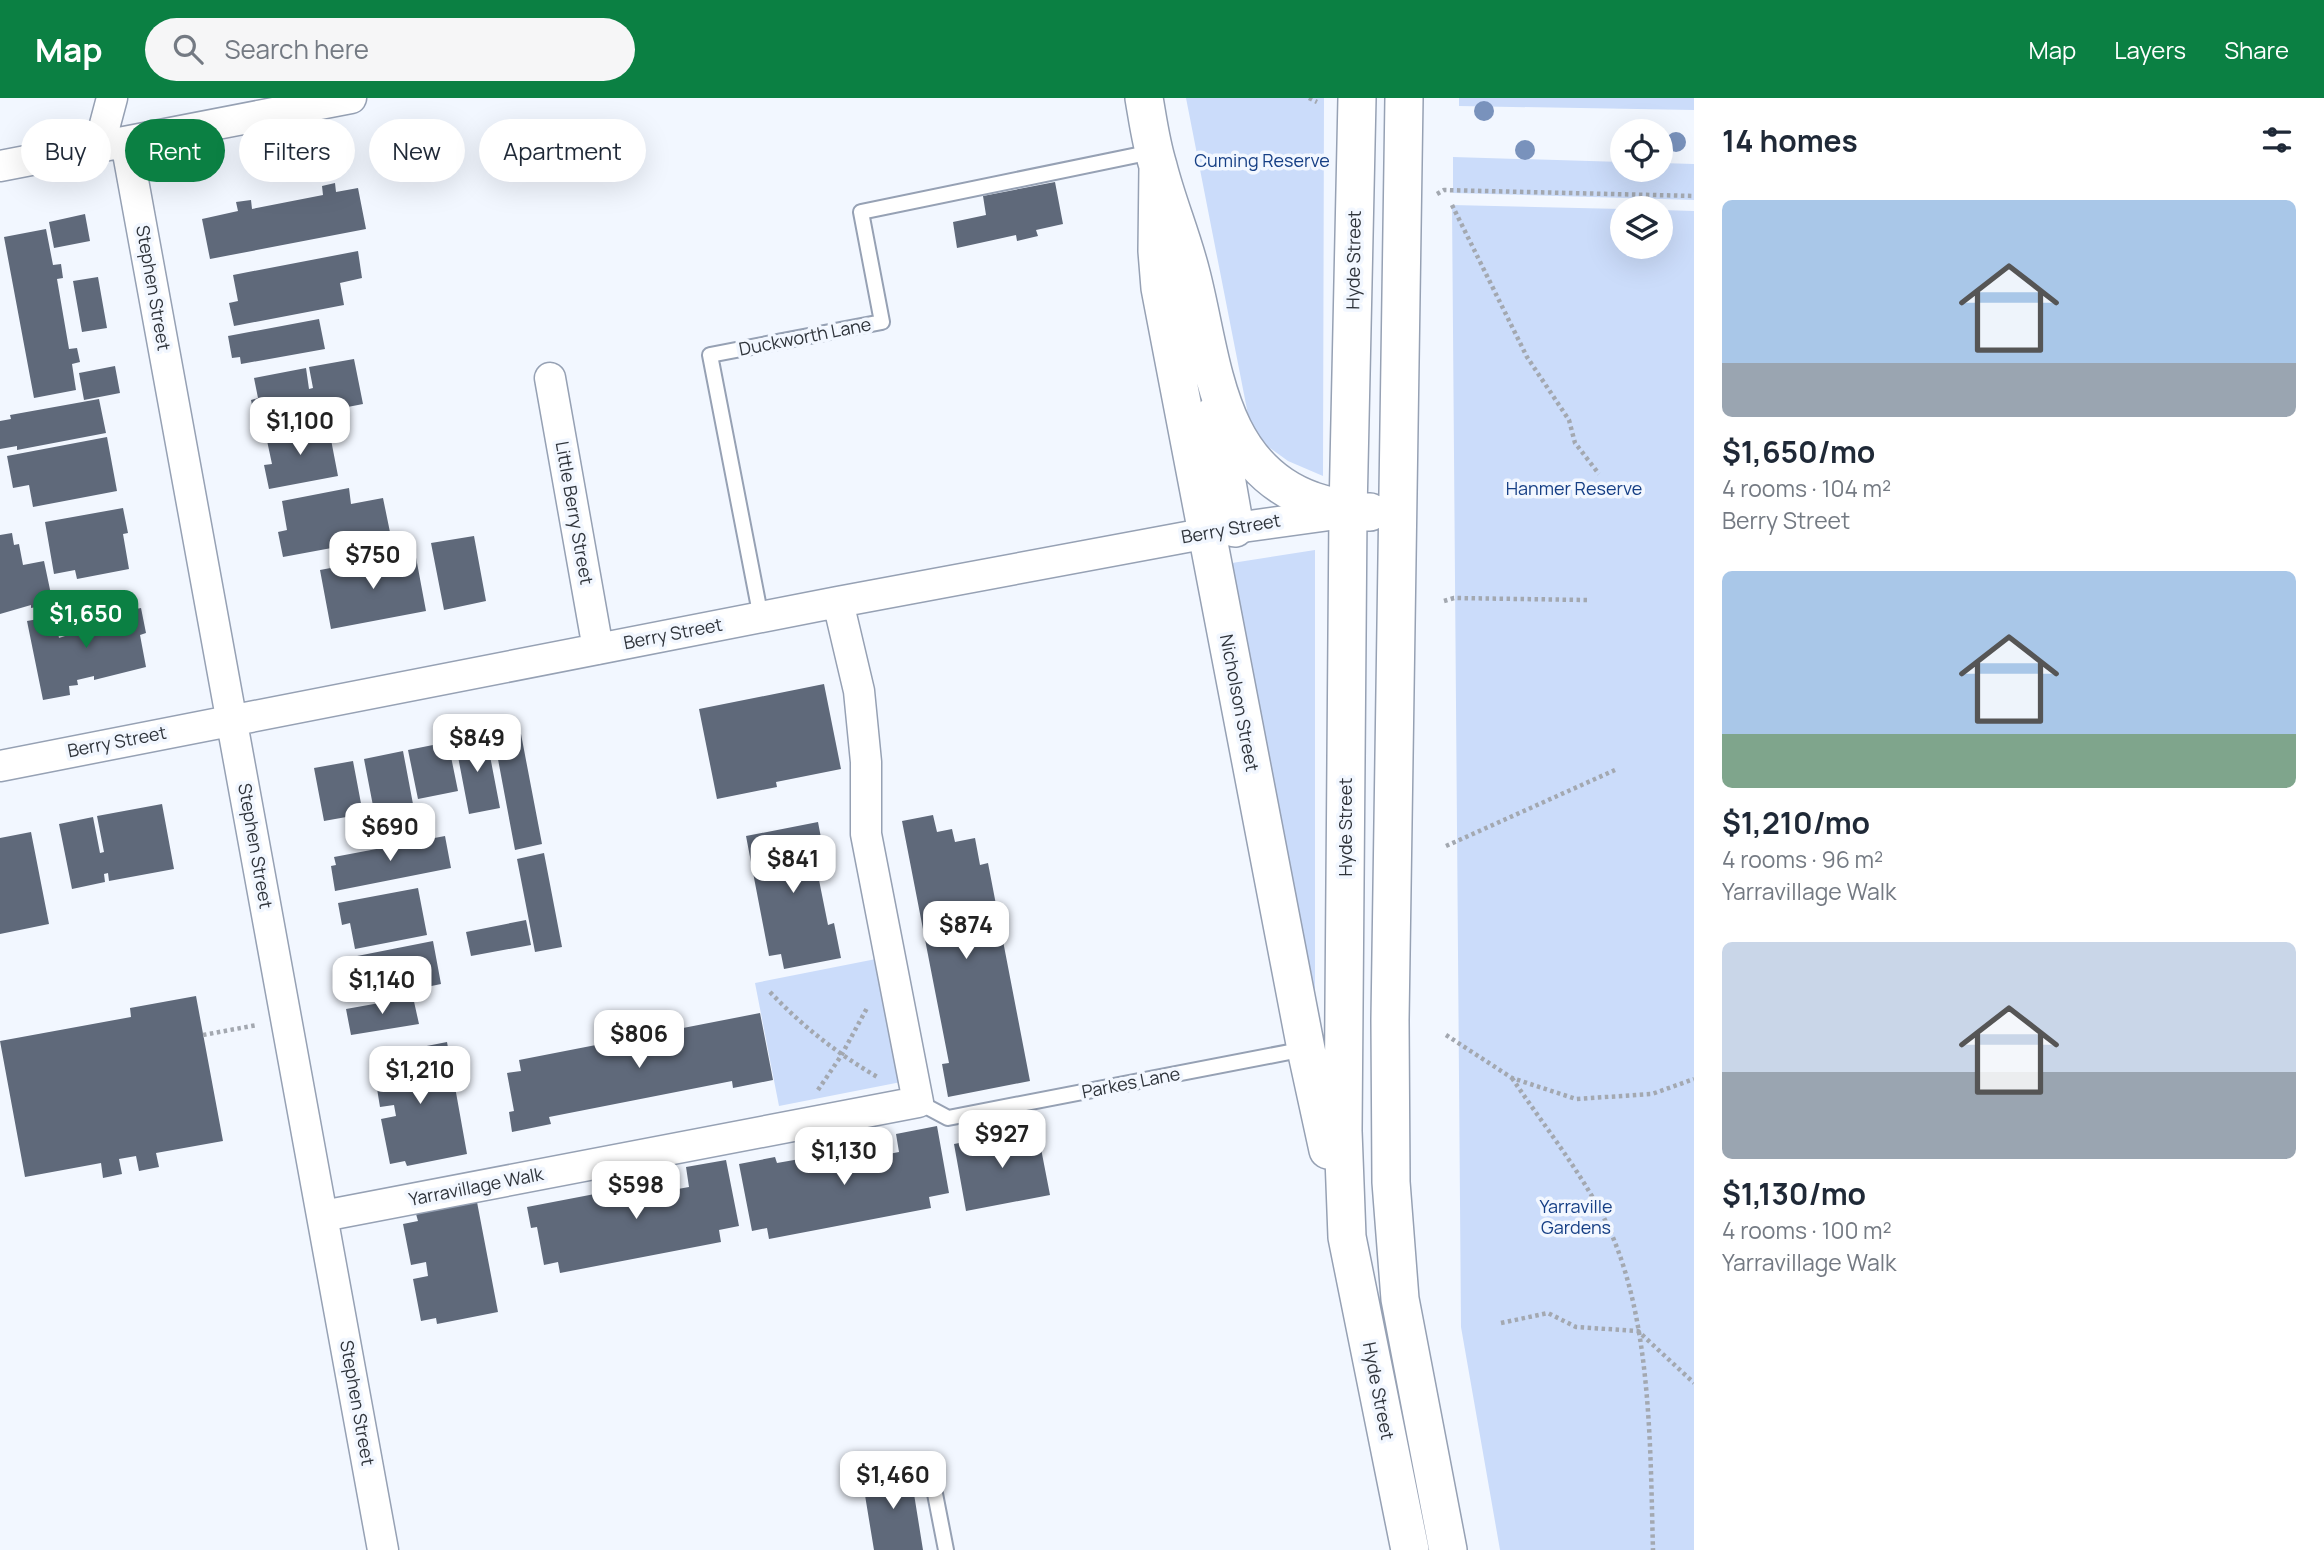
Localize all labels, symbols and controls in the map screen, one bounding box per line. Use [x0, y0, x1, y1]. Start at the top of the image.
search box [145, 18, 635, 81]
text: Map [35, 27, 103, 72]
icon: search [169, 30, 207, 68]
text: Search here [225, 31, 369, 67]
text: Map [2029, 33, 2076, 66]
text: Layers [2114, 33, 2186, 66]
text: Share [2224, 33, 2289, 66]
chip: Buy [21, 119, 111, 182]
chip: Rent [125, 119, 225, 182]
chip: Filters [239, 119, 355, 182]
chip: New [369, 119, 465, 182]
chip: Apartment [479, 119, 646, 182]
map controls [1610, 119, 1673, 259]
button: locate [1610, 119, 1673, 182]
text: 14 homes [1722, 120, 1858, 161]
icon: filters [2258, 121, 2296, 159]
park label: Cuming Reserve [1194, 148, 1330, 172]
button: layers [1610, 196, 1673, 259]
street label: Hyde Street [1340, 210, 1366, 310]
street label: Stephen Street [131, 223, 177, 352]
icon: home [1946, 245, 2072, 371]
street label: Duckworth Lane [737, 311, 873, 361]
pin: $1,100 [243, 398, 357, 457]
text: $1,100 [266, 404, 334, 436]
text: $1,650/mo [1722, 431, 1875, 472]
street label: Little Berry Street [551, 439, 599, 587]
text: 4 rooms · 104 m² [1722, 472, 1891, 504]
park label: Hanmer Reserve [1506, 476, 1642, 500]
text: Berry Street [1722, 504, 1850, 536]
street label: Berry Street [1179, 507, 1282, 549]
pin: $750 [332, 532, 414, 591]
text: $750 [345, 538, 401, 570]
pin: $1,650 [29, 590, 143, 650]
text: $1,650 [49, 597, 123, 629]
street label: Berry Street [621, 612, 724, 654]
icon: home [1946, 616, 2072, 742]
street label: Nicholson Street [1215, 632, 1265, 773]
pin: $849 [436, 714, 518, 774]
street label: Berry Street [65, 720, 168, 762]
text: $849 [449, 721, 505, 753]
street label: Hyde Street [1333, 777, 1357, 877]
street label: Stephen Street [233, 781, 279, 910]
text: $1,210/mo [1722, 802, 1870, 843]
pin: $690 [349, 804, 431, 863]
text: $690 [361, 810, 419, 842]
pin: $841 [752, 836, 834, 895]
text: $841 [767, 842, 819, 874]
text: 4 rooms · 96 m² [1722, 843, 1883, 875]
text: Yarravillage Walk [1722, 875, 1896, 907]
pin: $874 [925, 902, 1007, 961]
text: $874 [939, 908, 993, 940]
pin: $1,140 [325, 956, 439, 1016]
text: $1,140 [348, 963, 416, 995]
icon: home [1946, 987, 2072, 1113]
pin: $806 [598, 1010, 680, 1070]
text: $806 [610, 1017, 668, 1049]
pin: $1,210 [363, 1046, 477, 1106]
text: $1,210 [385, 1053, 455, 1085]
street label: Parkes Lane [1080, 1061, 1182, 1103]
pin: $927 [961, 1110, 1043, 1170]
text: $927 [975, 1117, 1029, 1149]
pin: $1,130 [787, 1128, 901, 1187]
text: $1,130 [811, 1134, 877, 1166]
street label: Yarravillage Walk [407, 1161, 546, 1211]
pin: $598 [595, 1162, 677, 1221]
text: $598 [608, 1168, 664, 1200]
text: $1,130/mo [1722, 1173, 1866, 1214]
park label: Yarraville Gardens [1539, 1194, 1613, 1239]
text: 4 rooms · 100 m² [1722, 1214, 1892, 1246]
text: Yarravillage Walk [1722, 1246, 1896, 1278]
street label: Stephen Street [335, 1338, 381, 1467]
street label: Hyde Street [1358, 1340, 1400, 1442]
pin: $1,460 [836, 1452, 950, 1511]
text: $1,460 [856, 1458, 930, 1490]

